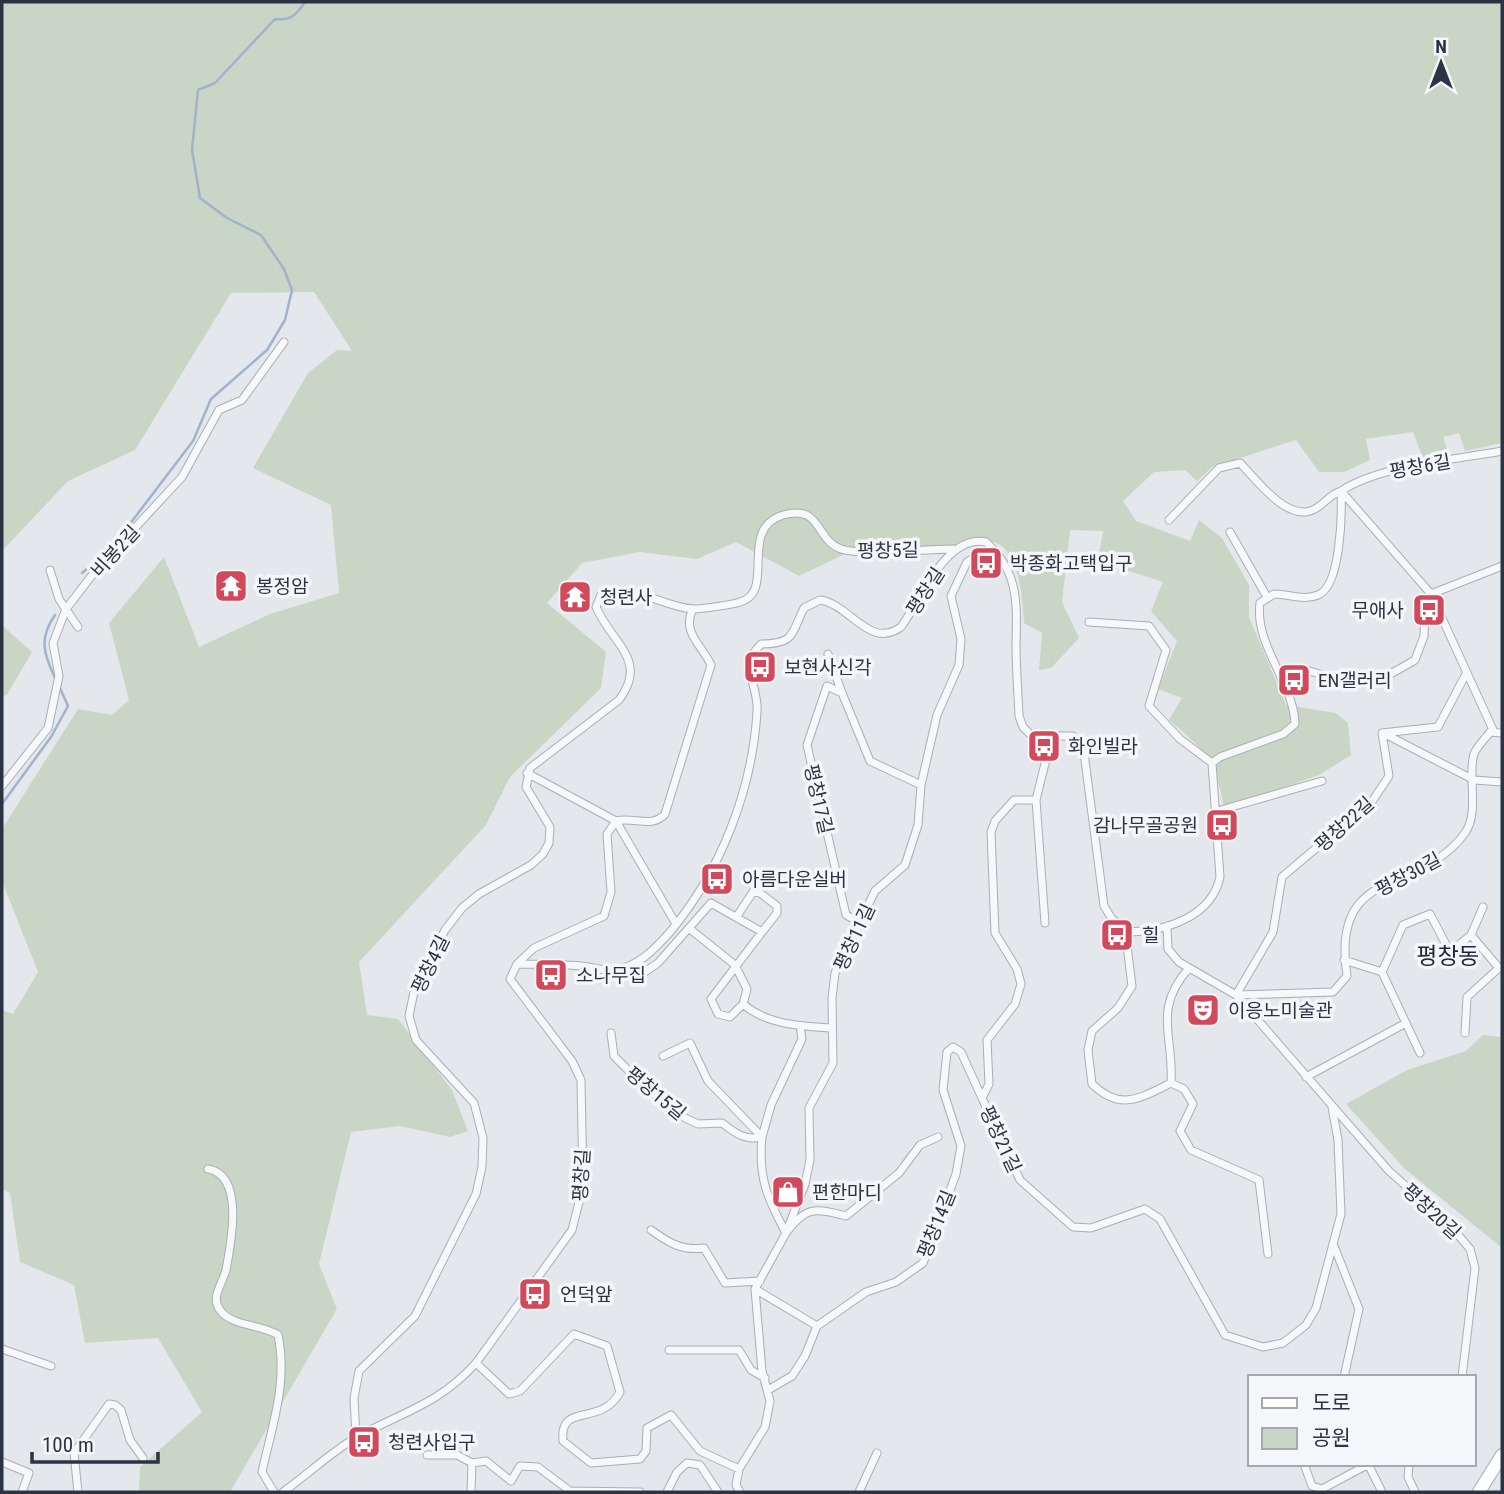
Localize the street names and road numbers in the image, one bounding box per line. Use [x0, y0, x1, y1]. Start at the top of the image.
street label: 평창6길 [1388, 450, 1453, 483]
street label: 비봉2길 [86, 521, 145, 582]
street label: 평창5길 [857, 538, 919, 563]
street label: 평창길 [901, 563, 949, 620]
street label: 평창17길 [799, 762, 838, 836]
street label: 평창22길 [1310, 792, 1378, 857]
street label: 평창30길 [1371, 848, 1445, 901]
street label: 평창11길 [829, 900, 880, 974]
street label: 평창4길 [407, 931, 454, 997]
street label: 평창15길 [621, 1062, 690, 1125]
street label: 평창21길 [975, 1102, 1026, 1176]
street label: 평창길 [568, 1148, 595, 1202]
street label: 평창20길 [1398, 1179, 1466, 1244]
street label: 평창14길 [912, 1187, 960, 1262]

